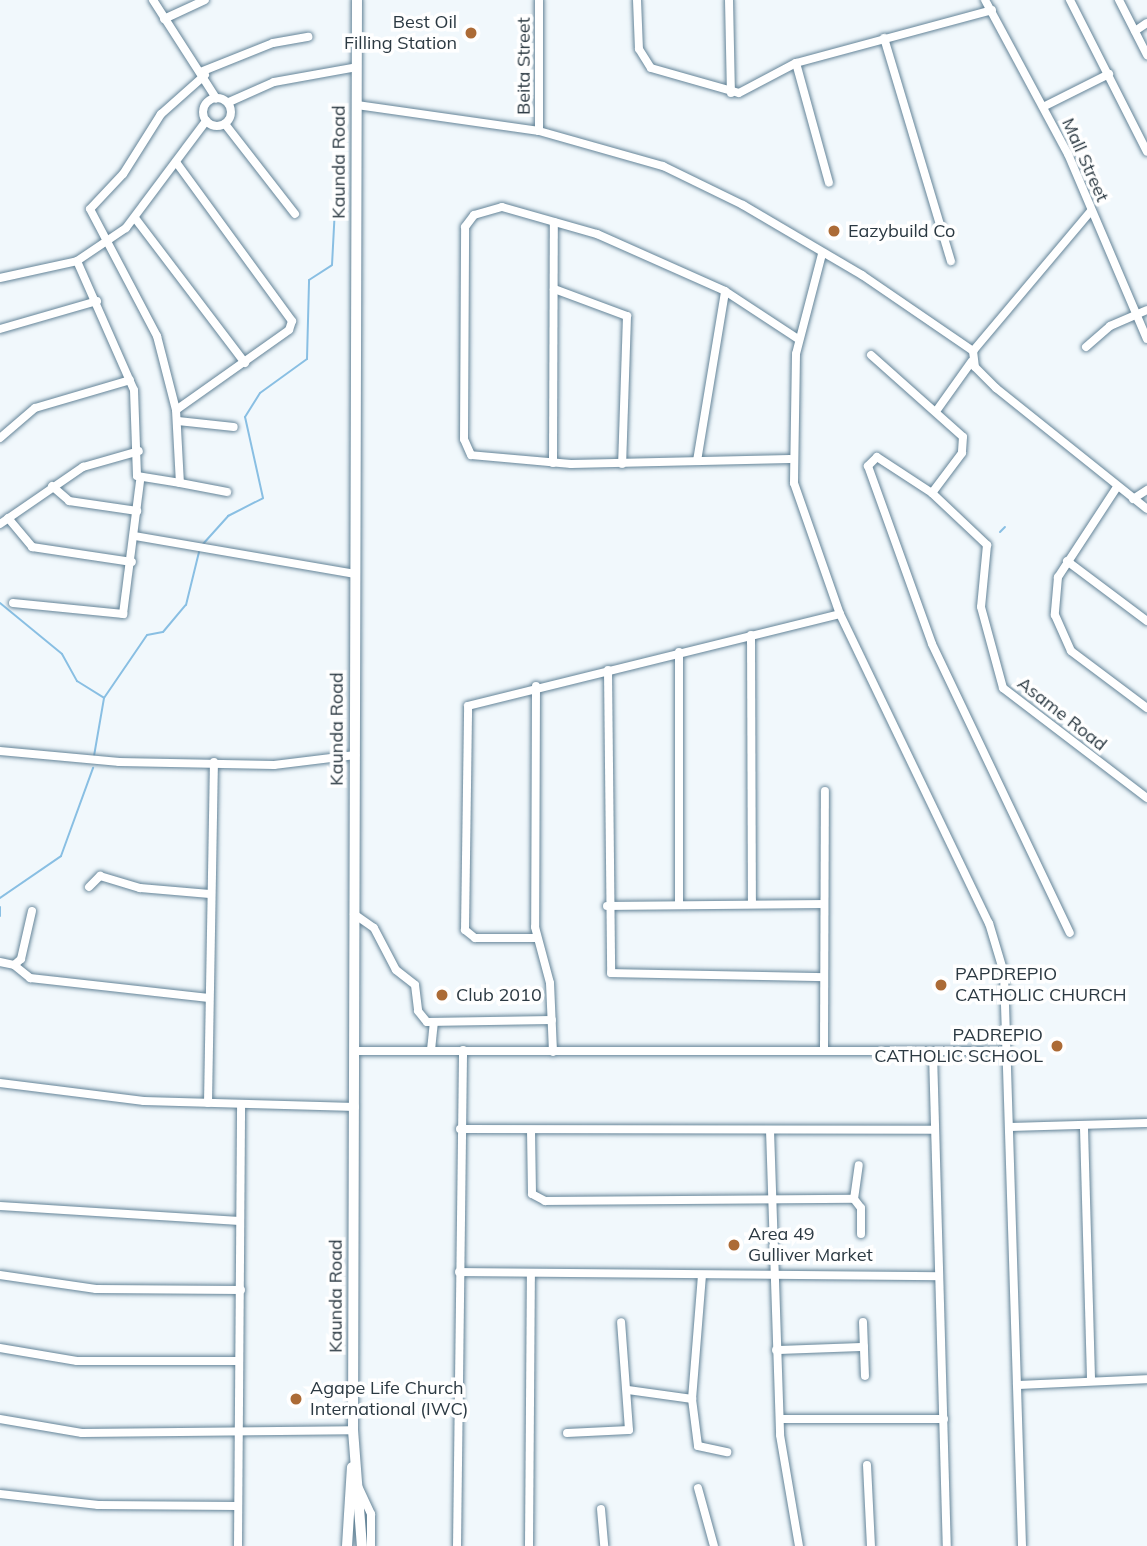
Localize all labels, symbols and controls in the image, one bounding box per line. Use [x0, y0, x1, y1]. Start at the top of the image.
place label: Best Oil Filling Station [344, 12, 457, 54]
street label: Beita Street [513, 17, 535, 115]
marker: Best Oil Filling Station [463, 25, 479, 41]
street label: Kaunda Road [328, 105, 350, 219]
street label: Mall Street [1057, 115, 1113, 205]
place label: Eazybuild Co [848, 220, 955, 242]
marker: Eazybuild Co [826, 223, 842, 239]
street label: Kaunda Road [326, 672, 348, 786]
street label: Asame Road [1013, 672, 1111, 756]
place label: PAPDREPIO CATHOLIC CHURCH [955, 964, 1127, 1006]
marker: PAPDREPIO CATHOLIC CHURCH [933, 977, 949, 993]
place label: Club 2010 [456, 984, 542, 1006]
marker: Club 2010 [434, 987, 450, 1003]
place label: PADREPIO CATHOLIC SCHOOL [874, 1025, 1043, 1068]
marker: PADREPIO CATHOLIC SCHOOL [1049, 1038, 1065, 1054]
place label: Area 49 Gulliver Market [748, 1224, 873, 1266]
marker: Area 49 Gulliver Market [726, 1237, 742, 1253]
street label: Kaunda Road [325, 1239, 347, 1353]
place label: Agape Life Church International (IWC) [310, 1378, 468, 1420]
marker: Agape Life Church International (IWC) [288, 1391, 304, 1407]

